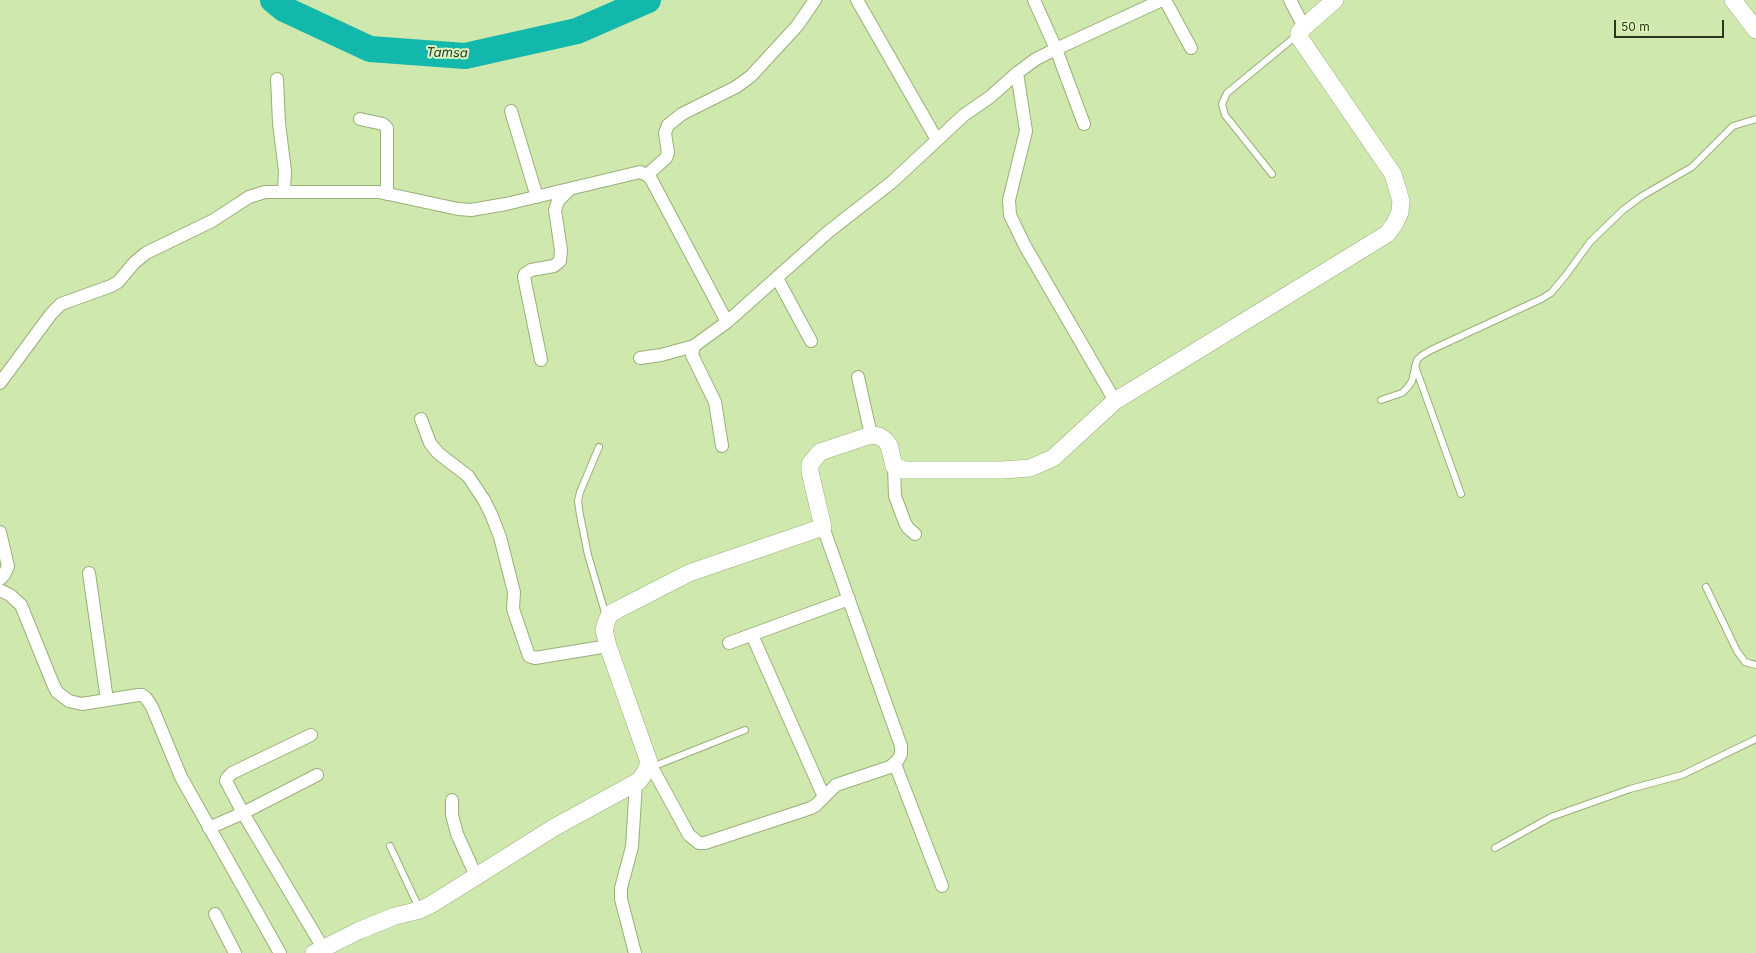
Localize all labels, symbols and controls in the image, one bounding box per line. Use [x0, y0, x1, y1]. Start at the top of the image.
scale bar [1616, 12, 1726, 38]
text: 50 m [1621, 19, 1650, 34]
water label: Tamsa [426, 45, 468, 61]

